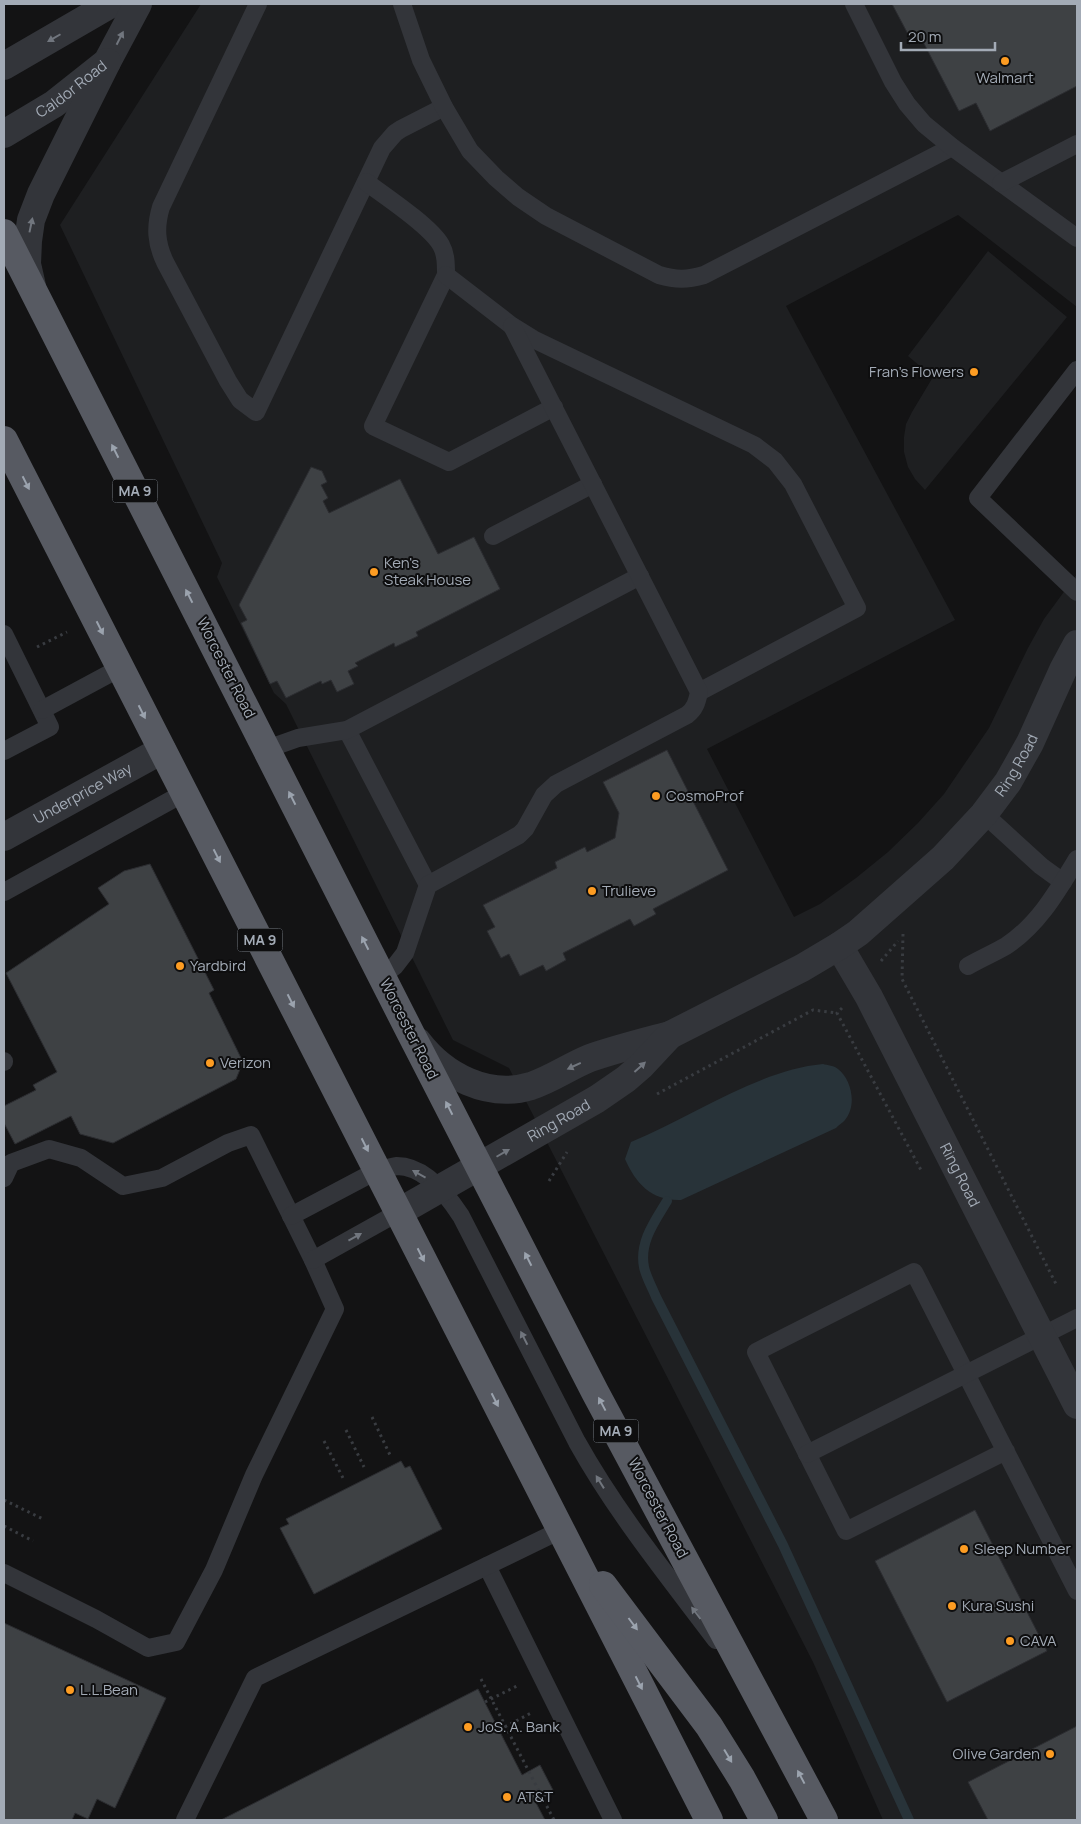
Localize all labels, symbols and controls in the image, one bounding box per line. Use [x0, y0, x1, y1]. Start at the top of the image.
scale bar [901, 20, 995, 52]
text: 20 m [908, 26, 941, 47]
one-way arrow [116, 30, 124, 45]
one-way arrow [48, 33, 61, 42]
street label: Caldor Road [32, 55, 111, 123]
marker: Walmart [999, 55, 1011, 67]
place label: Walmart [976, 67, 1034, 88]
one-way arrow [27, 217, 35, 232]
place label: Fran's Flowers [869, 361, 964, 382]
marker: Fran's Flowers [968, 366, 980, 378]
one-way arrow [111, 444, 119, 458]
one-way arrow [22, 476, 30, 490]
road number: MA 9 [112, 480, 158, 502]
place label: Ken's Steak House [384, 552, 471, 590]
marker: Ken's Steak House [368, 566, 380, 578]
one-way arrow [185, 589, 193, 603]
street label: Worcester Road [192, 614, 261, 722]
one-way arrow [96, 621, 104, 635]
one-way arrow [138, 705, 146, 719]
street label: Ring Road [990, 730, 1043, 801]
street label: Underprice Way [30, 758, 136, 829]
place label: CosmoProf [666, 785, 744, 806]
marker: CosmoProf [650, 790, 662, 802]
one-way arrow [288, 791, 296, 806]
one-way arrow [213, 849, 221, 864]
place label: Trulieve [602, 880, 656, 901]
marker: Trulieve [586, 885, 598, 897]
road number: MA 9 [238, 928, 282, 952]
one-way arrow [361, 936, 369, 951]
place label: Yardbird [190, 955, 246, 976]
marker: Yardbird [174, 960, 186, 972]
street label: Worcester Road [375, 975, 444, 1083]
one-way arrow [287, 994, 295, 1008]
place label: Verizon [220, 1052, 271, 1073]
marker: Verizon [204, 1057, 216, 1069]
one-way arrow [634, 1061, 646, 1073]
one-way arrow [567, 1062, 581, 1070]
street label: Ring Road [523, 1094, 594, 1147]
one-way arrow [445, 1100, 453, 1115]
one-way arrow [361, 1138, 369, 1153]
street label: Ring Road [935, 1139, 985, 1210]
one-way arrow [496, 1149, 509, 1158]
one-way arrow [412, 1170, 427, 1178]
one-way arrow [349, 1232, 362, 1241]
one-way arrow [417, 1248, 425, 1262]
one-way arrow [524, 1252, 532, 1267]
one-way arrow [520, 1331, 528, 1346]
one-way arrow [491, 1393, 499, 1407]
one-way arrow [598, 1397, 606, 1411]
road number: MA 9 [594, 1420, 638, 1442]
street label: Worcester Road [623, 1454, 694, 1561]
one-way arrow [596, 1475, 605, 1488]
place label: Sleep Number [974, 1538, 1071, 1559]
marker: Sleep Number [958, 1543, 970, 1555]
place label: Kura Sushi [962, 1595, 1034, 1616]
marker: Kura Sushi [946, 1600, 958, 1612]
one-way arrow [691, 1606, 701, 1620]
one-way arrow [628, 1617, 638, 1631]
place label: CAVA [1020, 1630, 1057, 1651]
marker: CAVA [1004, 1635, 1016, 1647]
one-way arrow [635, 1675, 643, 1690]
place label: L.L.Bean [80, 1679, 138, 1700]
marker: L.L.Bean [64, 1684, 76, 1696]
place label: JoS. A. Bank [478, 1716, 560, 1737]
marker: JoS. A. Bank [462, 1721, 474, 1733]
place label: Olive Garden [953, 1743, 1040, 1764]
marker: Olive Garden [1044, 1748, 1056, 1760]
one-way arrow [723, 1750, 732, 1763]
one-way arrow [797, 1770, 805, 1784]
place label: AT&T [517, 1786, 553, 1807]
marker: AT&T [501, 1791, 513, 1803]

